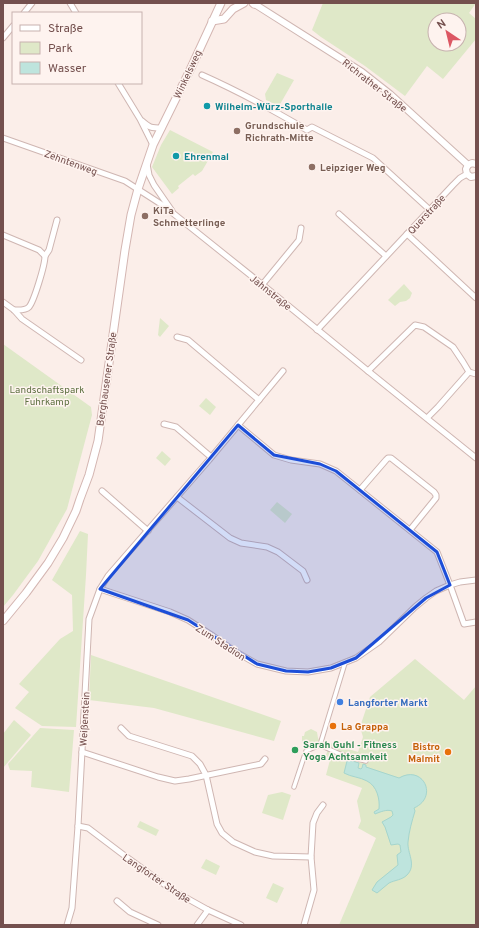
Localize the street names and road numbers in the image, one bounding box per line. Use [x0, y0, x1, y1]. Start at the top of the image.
street label: Winkelsweg [171, 48, 205, 101]
street label: Richrather Straße [339, 57, 409, 116]
street label: Zehntenweg [42, 148, 99, 179]
street label: Querstraße [405, 192, 449, 238]
street label: Jahnstraße [247, 272, 294, 314]
street label: Berghausener Straße [94, 331, 121, 427]
street label: Zum Stadion [193, 622, 248, 664]
street label: Weißenstein [78, 691, 93, 747]
street label: Langforter Straße [120, 852, 193, 907]

